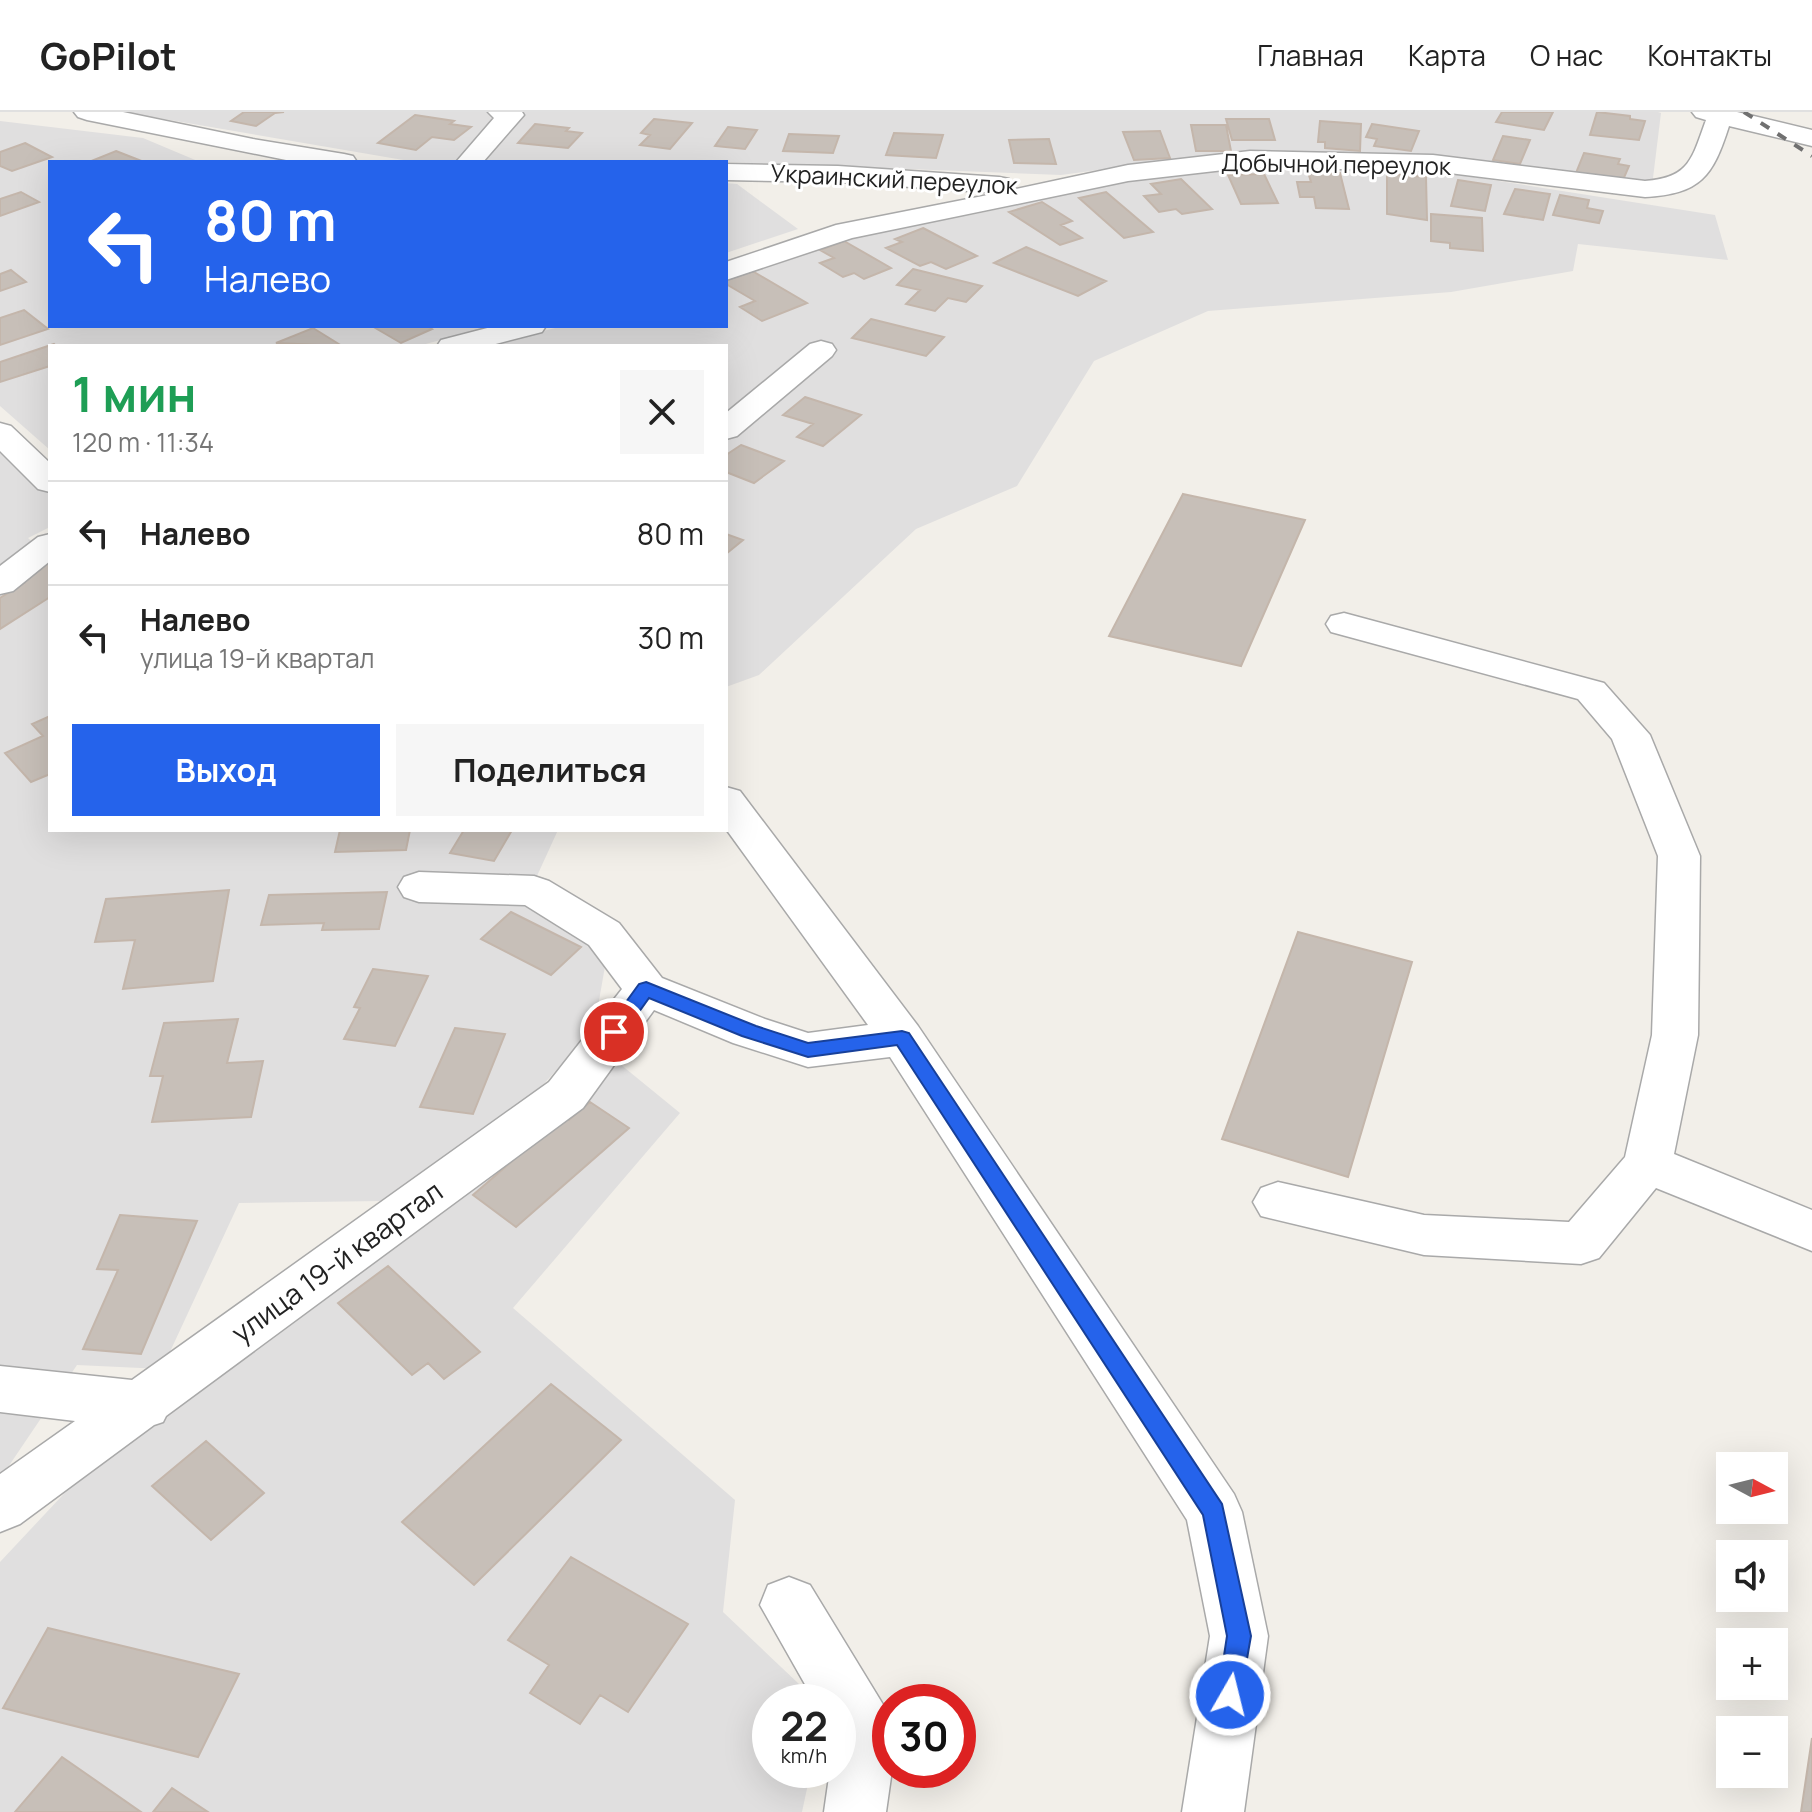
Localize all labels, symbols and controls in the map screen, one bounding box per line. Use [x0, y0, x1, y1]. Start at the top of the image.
text: GoPilot [40, 29, 177, 81]
text: Главная [1257, 36, 1364, 74]
text: Карта [1408, 36, 1486, 74]
text: О нас [1530, 36, 1603, 74]
text: Контакты [1647, 36, 1772, 74]
street label: Добычной переулок [1221, 145, 1452, 182]
street label: Украинский переулок [770, 156, 1020, 202]
text: 80 m [204, 181, 337, 258]
icon: left [72, 192, 176, 296]
text: Налево [204, 254, 331, 303]
text: 1 мин [72, 361, 196, 426]
button: close [620, 370, 704, 454]
text: 120 m · 11:34 [72, 424, 214, 460]
icon: left [72, 511, 116, 555]
text: Налево [140, 513, 250, 554]
text: 80 m [637, 513, 704, 554]
text: Налево [140, 599, 250, 640]
icon: left [72, 615, 116, 659]
text: 30 m [638, 617, 704, 658]
text: улица 19-й квартал [140, 640, 375, 676]
button: Выход [72, 724, 380, 816]
button: Поделиться [396, 724, 704, 816]
pin [580, 998, 648, 1066]
icon: arrive [592, 1010, 636, 1054]
street label: улица 19-й квартал [223, 1172, 450, 1351]
north arrow [1716, 1452, 1788, 1524]
map controls [1716, 1452, 1788, 1788]
button: sound [1716, 1540, 1788, 1612]
button: + [1716, 1628, 1788, 1700]
position arrow [1188, 1653, 1272, 1737]
speed limit sign: 30 [872, 1684, 976, 1788]
text: 22 [780, 1698, 828, 1753]
button: − [1716, 1716, 1788, 1788]
text: km/h [781, 1742, 827, 1769]

